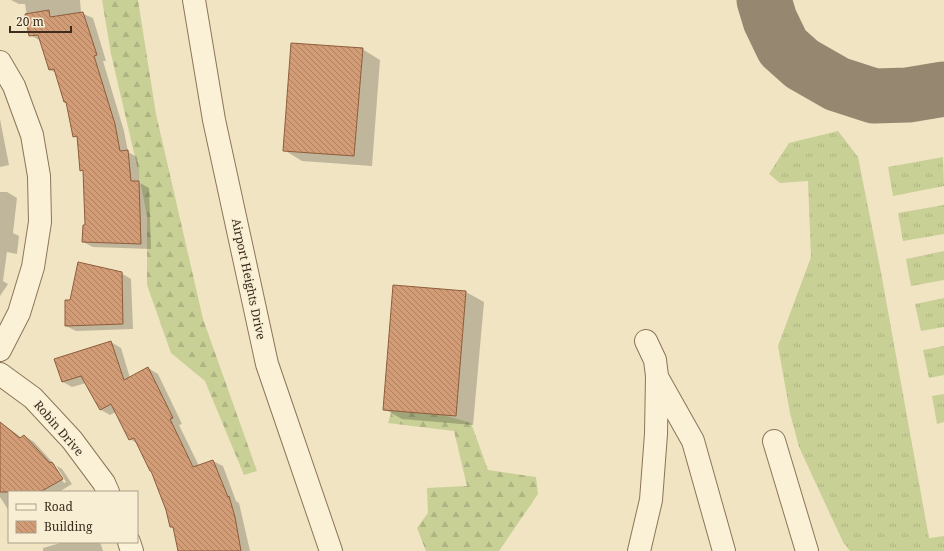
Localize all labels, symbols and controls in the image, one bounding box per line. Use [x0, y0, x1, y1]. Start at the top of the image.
scale bar [10, 8, 71, 34]
text: 20 m [16, 13, 44, 30]
street label: Airport Heights Drive [228, 217, 270, 341]
street label: Robin Drive [30, 397, 88, 459]
legend [8, 491, 138, 543]
text: Road [44, 498, 74, 515]
text: Building [44, 518, 93, 535]

